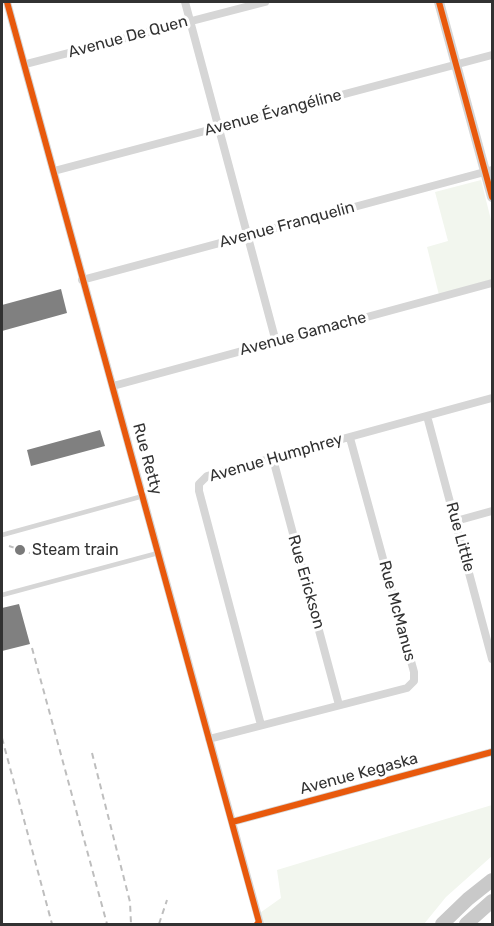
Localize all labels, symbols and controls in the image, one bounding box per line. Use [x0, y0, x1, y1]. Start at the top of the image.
street label: Avenue De Quen [66, 12, 190, 62]
street label: Avenue Évangéline [202, 85, 344, 141]
street label: Avenue Franquelin [217, 198, 357, 252]
street label: Avenue Gamache [238, 308, 368, 360]
street label: Rue Retty [128, 421, 166, 497]
street label: Avenue Humphrey [207, 430, 345, 486]
street label: Rue Little [442, 500, 478, 574]
street label: Rue Erickson [283, 533, 329, 631]
place label: Steam train [32, 540, 119, 560]
marker: Steam train [13, 543, 27, 557]
street label: Rue McManus [374, 559, 420, 663]
street label: Avenue Kegaska [298, 749, 420, 799]

